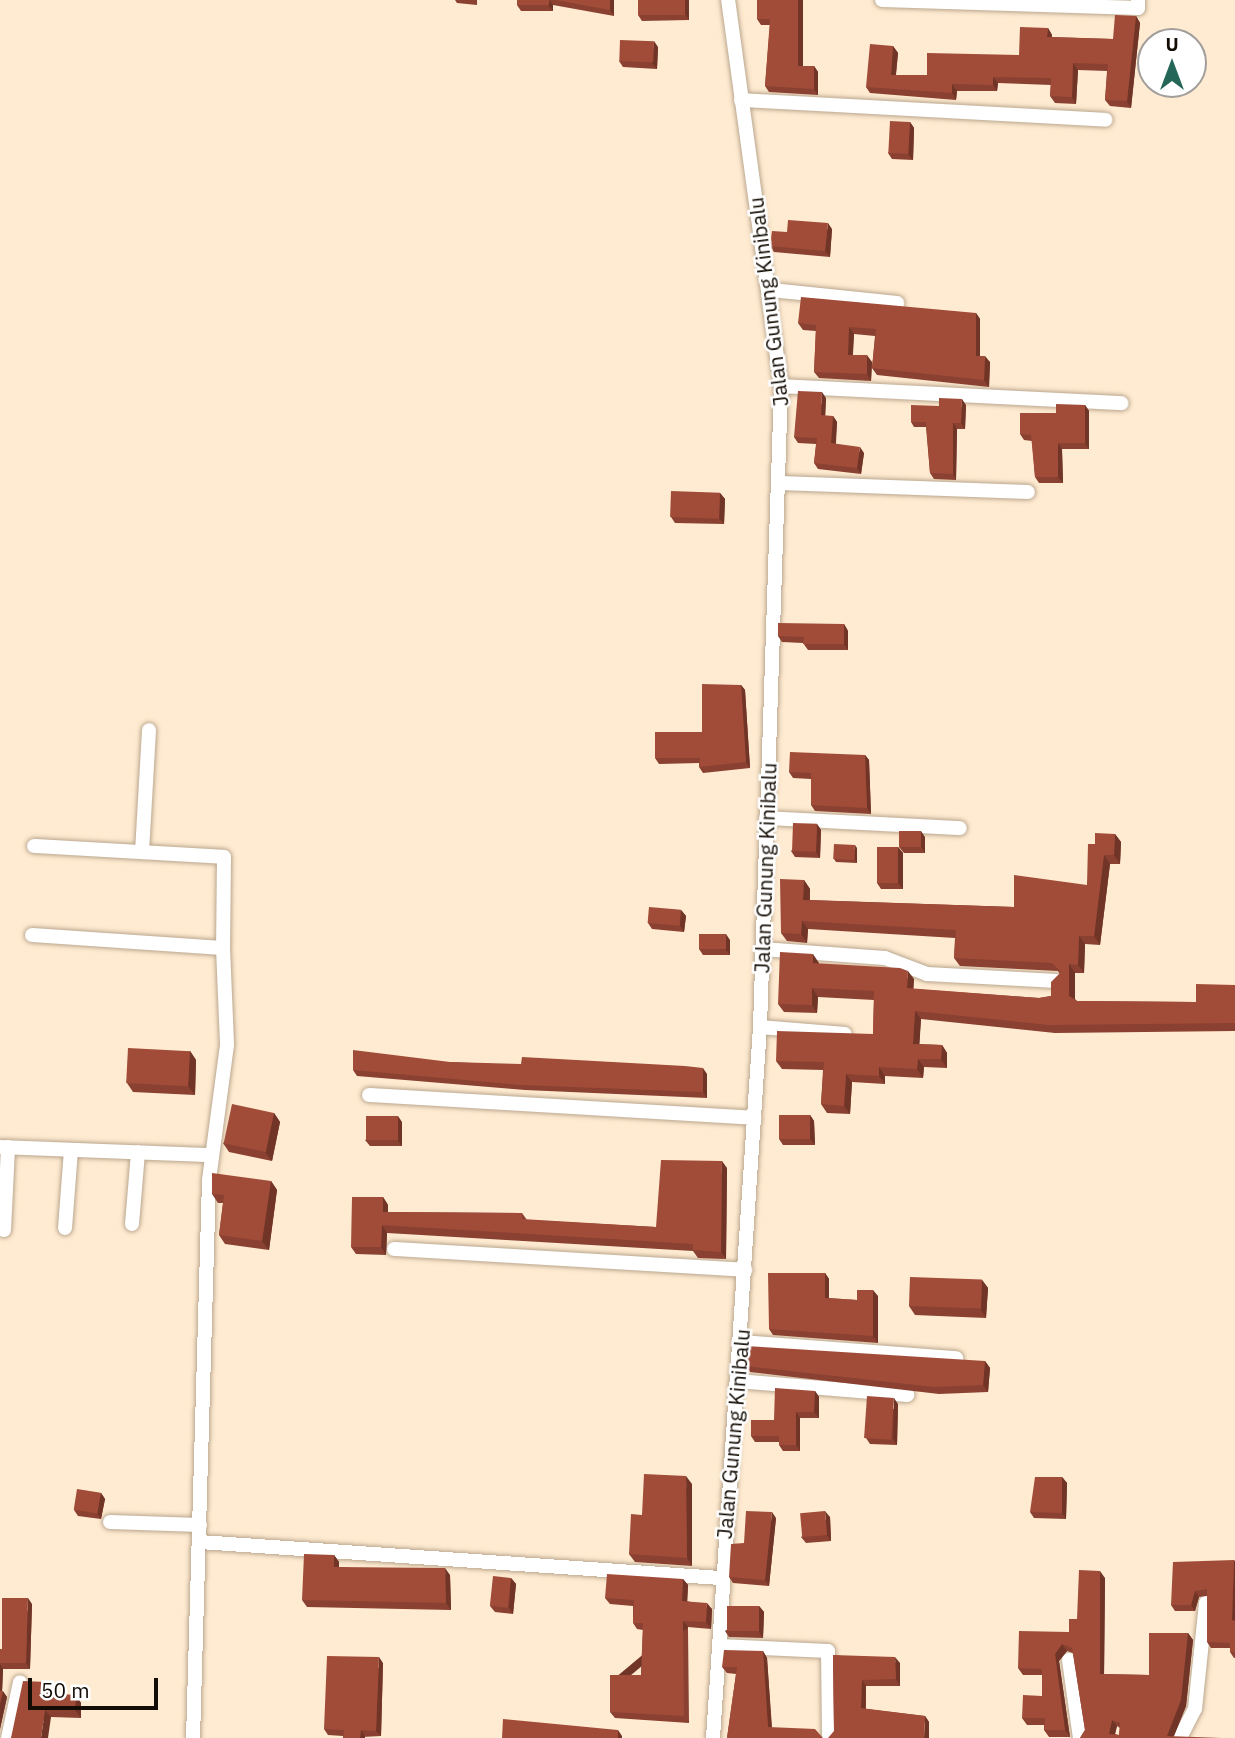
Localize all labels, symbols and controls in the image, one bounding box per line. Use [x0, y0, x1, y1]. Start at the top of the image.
north arrow [1137, 28, 1207, 98]
text: U [1165, 32, 1179, 56]
street label: Jalan Gunung Kinibalu [743, 196, 793, 408]
street label: Jalan Gunung Kinibalu [749, 762, 781, 974]
street label: Jalan Gunung Kinibalu [711, 1328, 755, 1540]
scale bar [32, 1664, 161, 1708]
text: 50 m [41, 1676, 90, 1704]

